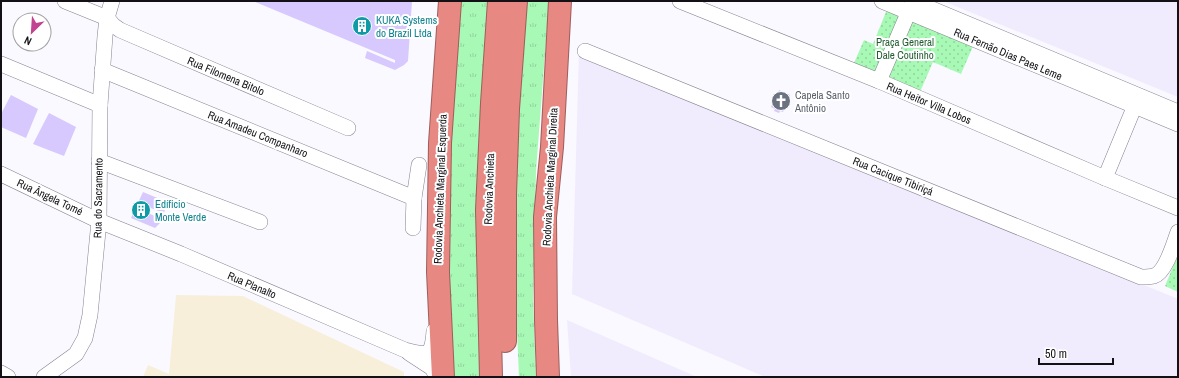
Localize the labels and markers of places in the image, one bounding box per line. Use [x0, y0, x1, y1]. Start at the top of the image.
place label: KUKA Systems do Brazil Ltda [376, 13, 438, 40]
building icon: KUKA Systems do Brazil Ltda [351, 15, 373, 37]
place label: Capela Santo Antônio [794, 88, 850, 115]
church icon: Capela Santo Antônio [770, 90, 792, 112]
place label: Edíficio Monte Verde [155, 197, 206, 224]
building icon: Edíficio Monte Verde [130, 199, 152, 221]

